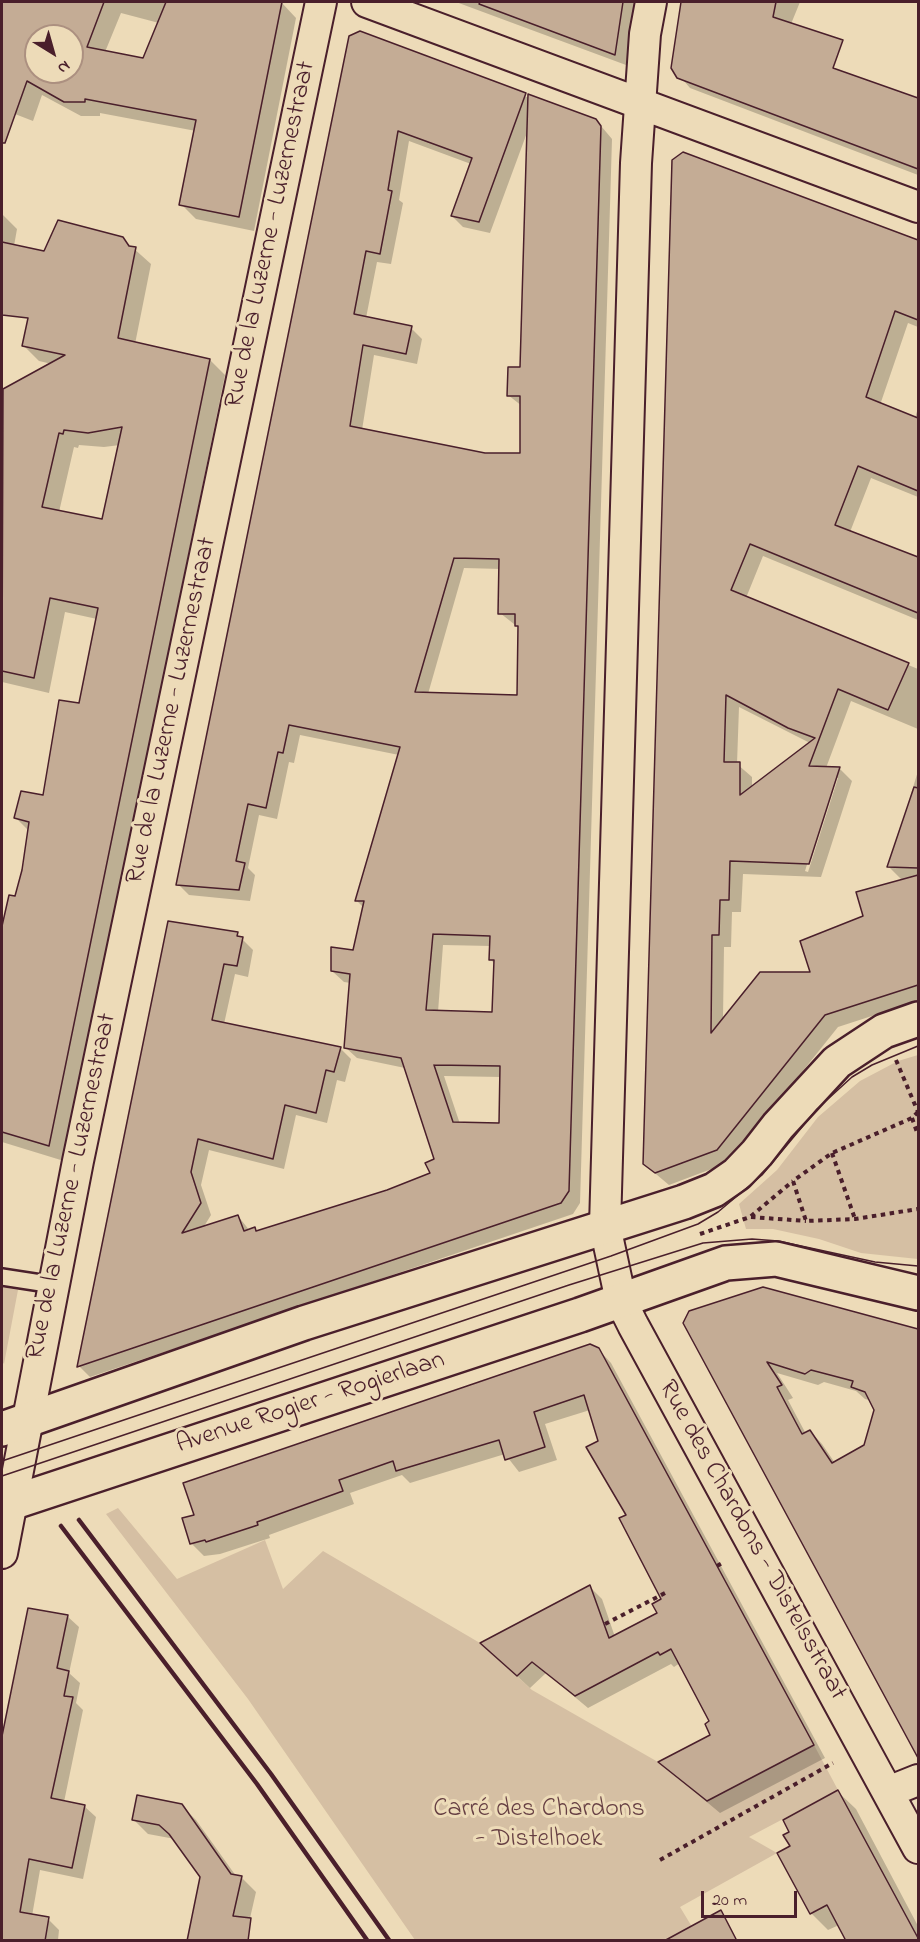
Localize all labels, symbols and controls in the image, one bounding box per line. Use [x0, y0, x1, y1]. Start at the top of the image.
north arrow [24, 24, 84, 84]
text: N [52, 54, 75, 80]
street label: Rue de la Luzerne - Luzernestraat [220, 59, 324, 411]
street label: Rue de la Luzerne - Luzernestraat [121, 535, 225, 887]
street label: Rue de la Luzerne - Luzernestraat [21, 1011, 125, 1363]
street label: Avenue Rogier - Rogierlaan [173, 1346, 449, 1462]
street label: Rue des Chardons - Distelsstraat [650, 1376, 852, 1706]
park label: Carré des Chardons - Distelhoek [433, 1795, 645, 1856]
scale bar [704, 1879, 800, 1917]
text: 20 m [712, 1888, 747, 1914]

